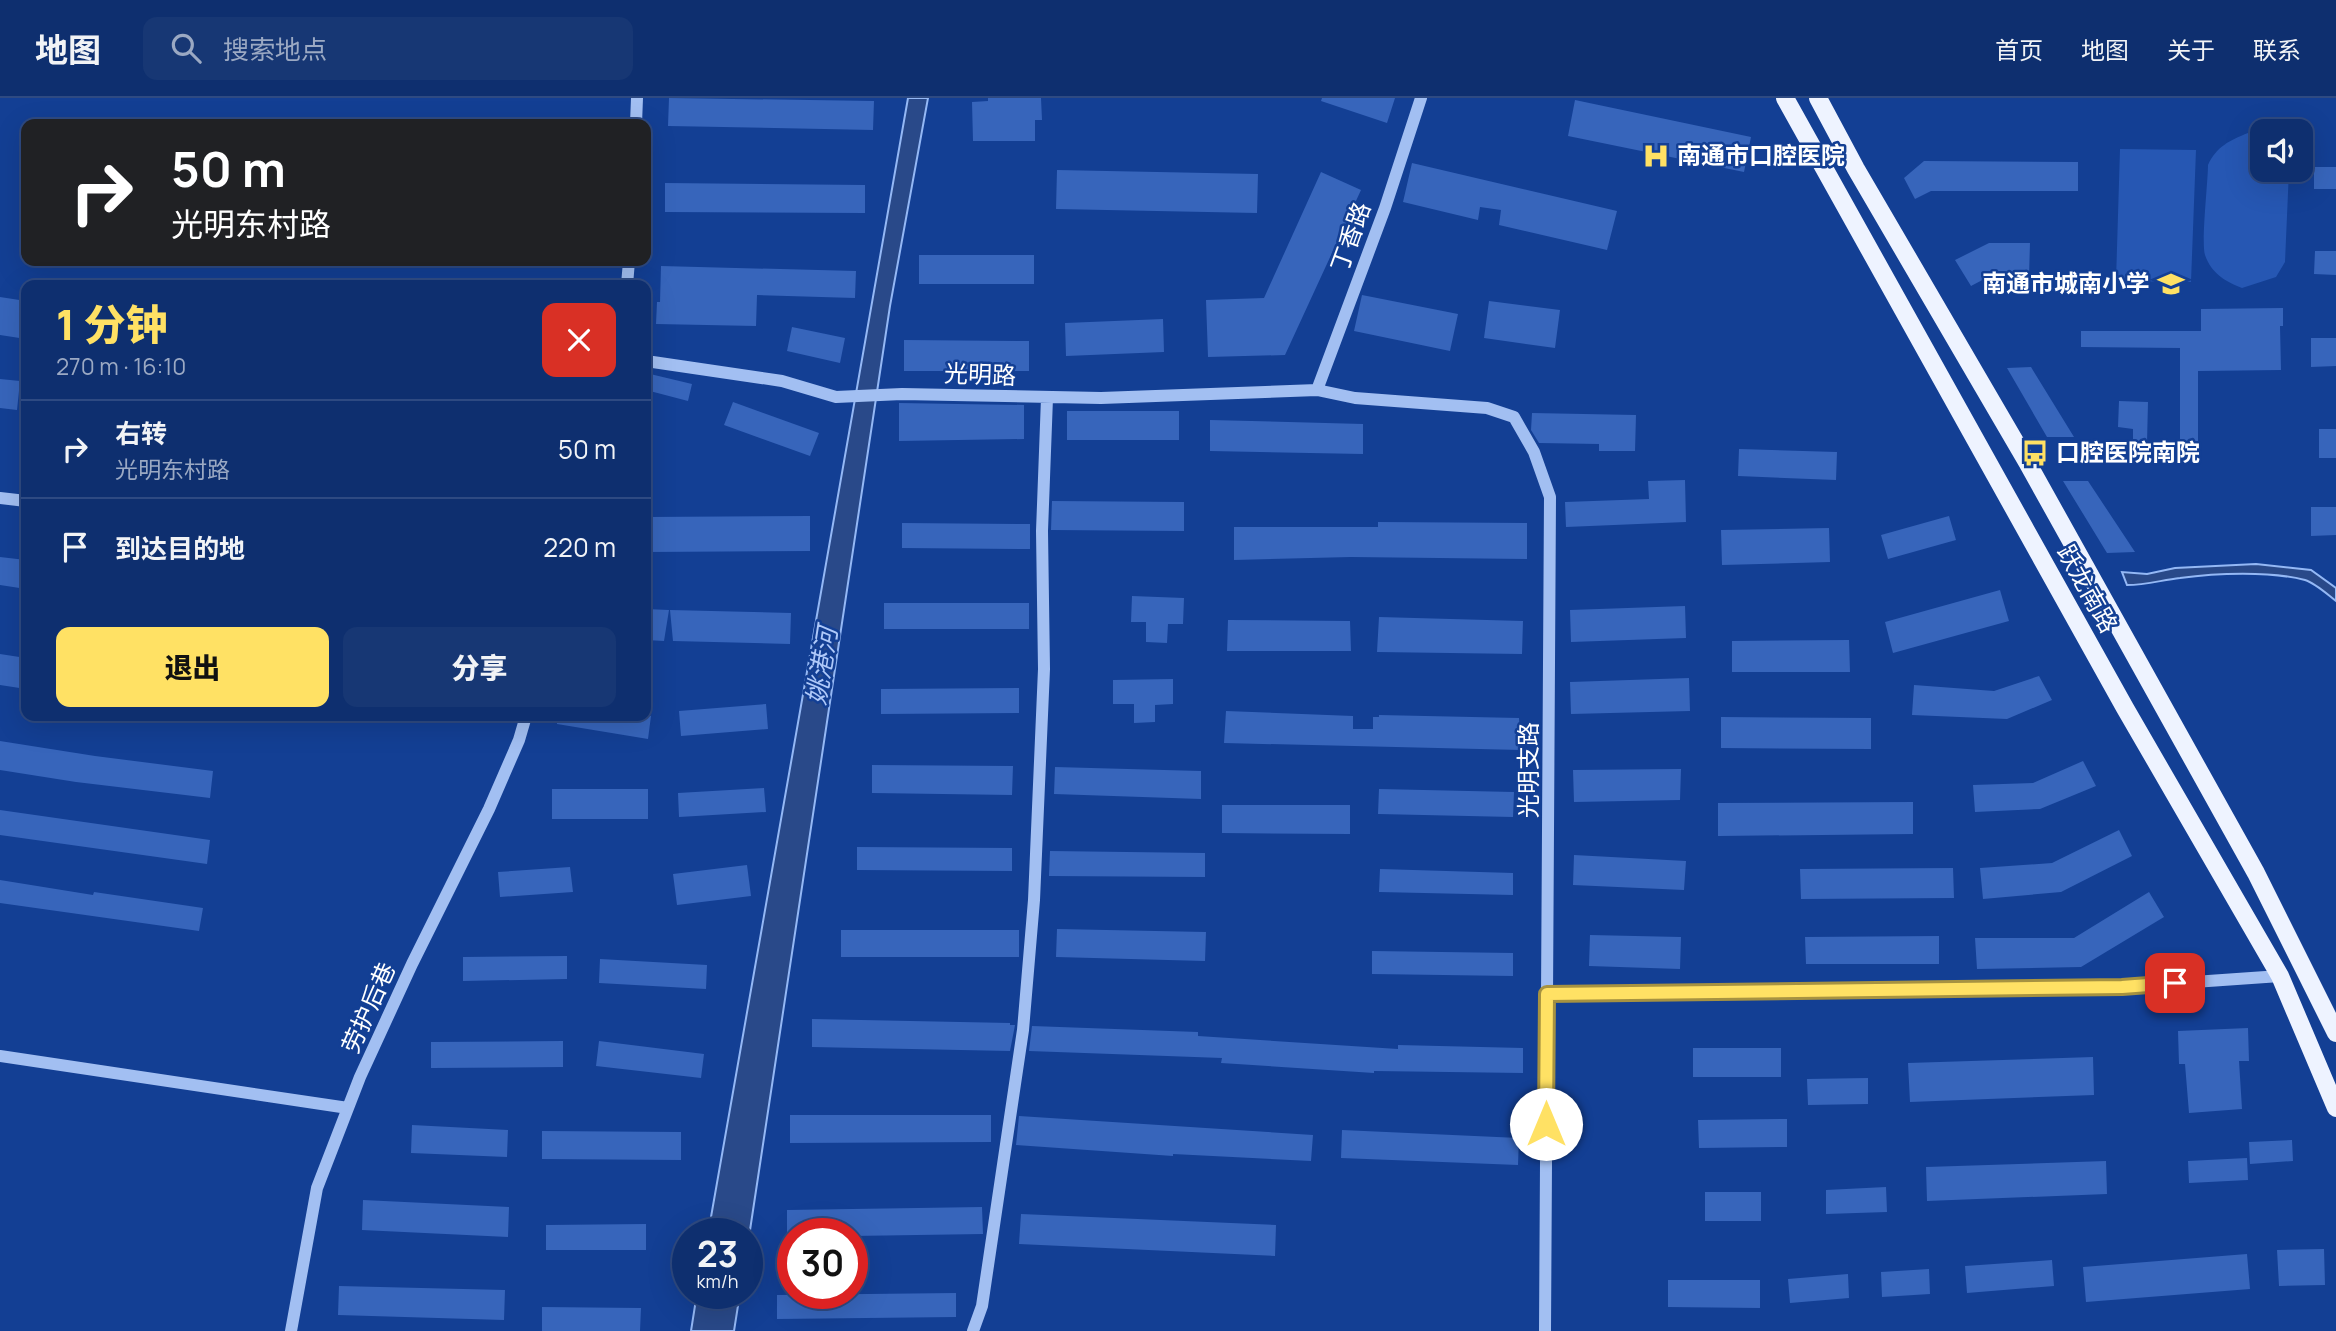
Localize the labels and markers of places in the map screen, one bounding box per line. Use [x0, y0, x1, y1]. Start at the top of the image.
place label: 南通市口腔医院 [1677, 138, 1845, 171]
hospital icon: 南通市口腔医院 [1641, 141, 1671, 171]
place label: 南通市城南小学 [1982, 266, 2150, 299]
school or university icon: 南通市城南小学 [2156, 269, 2186, 299]
place label: 口腔医院南院 [2056, 435, 2200, 468]
bus stop icon: 口腔医院南院 [2020, 438, 2050, 468]
pin [2145, 953, 2205, 1013]

